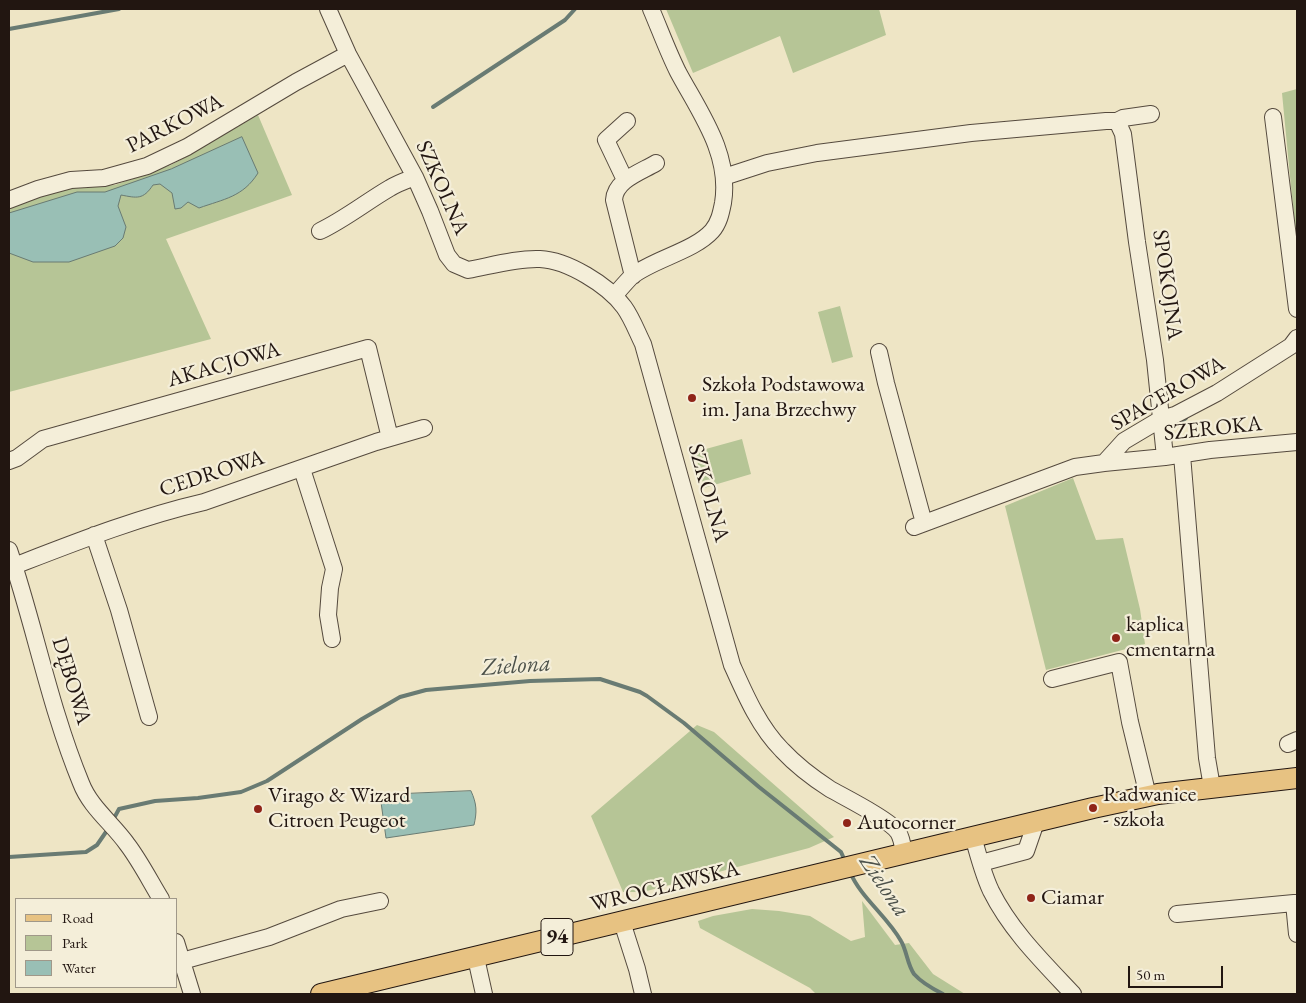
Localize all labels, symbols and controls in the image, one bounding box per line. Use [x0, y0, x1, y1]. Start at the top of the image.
street label: PARKOWA [122, 88, 228, 160]
street label: SZKOLNA [409, 137, 475, 239]
street label: SPOKOJNA [1146, 228, 1188, 342]
street label: AKACJOWA [164, 336, 284, 394]
street label: SPACEROWA [1106, 351, 1230, 437]
place label: Szkoła Podstawowa im. Jana Brzechwy [702, 372, 865, 424]
marker: Szkoła Podstawowa im. Jana Brzechwy [686, 392, 698, 404]
street label: SZEROKA [1163, 411, 1263, 447]
street label: SZKOLNA [681, 441, 735, 545]
street label: CEDROWA [156, 445, 268, 503]
place label: kaplica cmentarna [1126, 612, 1215, 664]
marker: kaplica cmentarna [1110, 632, 1122, 644]
street label: DĘBOWA [45, 634, 97, 728]
water label: Zielona [480, 649, 552, 683]
place label: Radwanice - szkoła [1103, 782, 1196, 834]
place label: Virago & Wizard Citroen Peugeot [268, 783, 410, 834]
marker: Radwanice - szkoła [1087, 802, 1099, 814]
marker: Virago & Wizard Citroen Peugeot [252, 803, 264, 815]
place label: Autocorner [857, 810, 956, 836]
marker: Autocorner [841, 817, 853, 829]
water label: Zielona [853, 849, 915, 923]
street label: WROCŁAWSKA [587, 856, 743, 918]
place label: Ciamar [1041, 885, 1104, 911]
marker: Ciamar [1025, 892, 1037, 904]
legend [15, 898, 178, 988]
text: Road [62, 908, 93, 927]
road number: 94 [541, 919, 573, 956]
text: Park [62, 933, 88, 952]
scale bar [1131, 956, 1226, 988]
text: Water [62, 958, 96, 977]
text: 50 m [1136, 965, 1165, 984]

